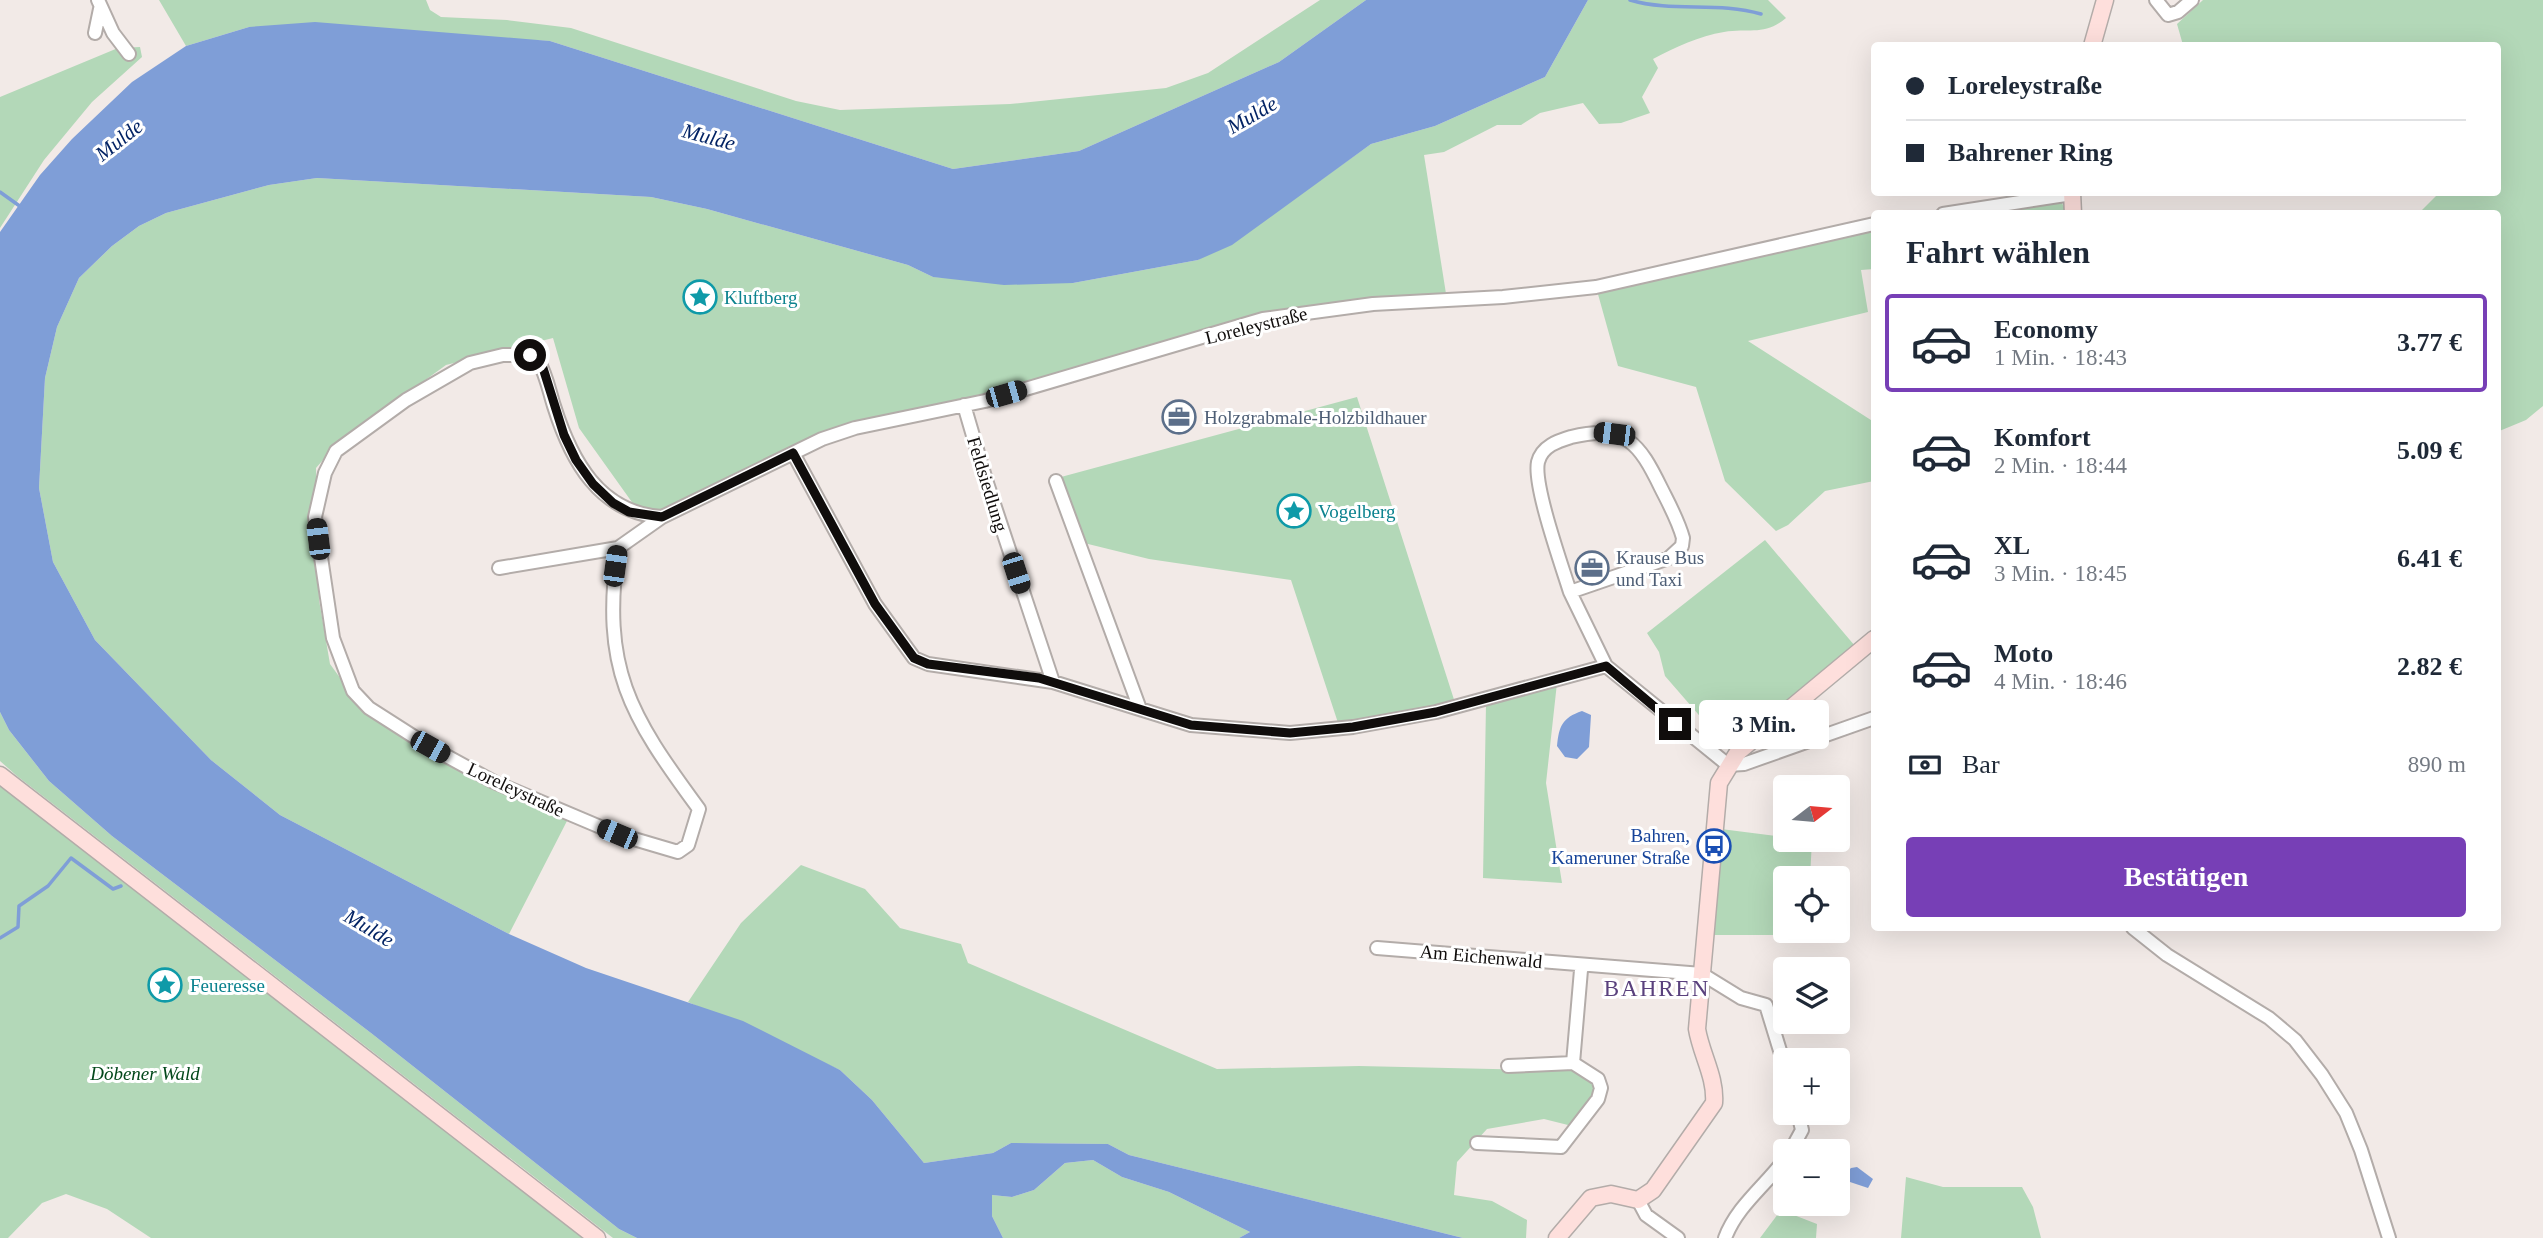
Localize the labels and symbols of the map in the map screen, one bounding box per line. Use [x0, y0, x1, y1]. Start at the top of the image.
water label: Mulde [1222, 91, 1281, 139]
water label: Mulde [90, 114, 148, 167]
water label: Mulde [679, 118, 738, 156]
place icon: Kluftberg [681, 278, 719, 316]
place label: Kluftberg [724, 287, 798, 308]
street label: Loreleystraße [1203, 303, 1309, 348]
route start [514, 339, 546, 371]
car [983, 378, 1030, 410]
office icon: Holzgrabmale-Holzbildhauer [1160, 398, 1198, 436]
place label: Holzgrabmale-Holzbildhauer [1204, 407, 1427, 428]
car [1592, 421, 1637, 447]
street label: Feldsiedlung [963, 434, 1012, 535]
place icon: Vogelberg [1275, 492, 1313, 530]
place label: Vogelberg [1318, 501, 1396, 522]
car [306, 517, 331, 561]
car [602, 544, 629, 588]
place label: Krause Bus und Taxi [1616, 547, 1704, 590]
office icon: Krause Bus und Taxi [1573, 549, 1611, 587]
car [1000, 550, 1033, 596]
callout: 3 Min. [1700, 700, 1829, 748]
route end [1659, 708, 1691, 740]
car [407, 728, 454, 766]
street label: Loreleystraße [464, 758, 568, 821]
north arrow [1773, 775, 1850, 852]
car [594, 816, 641, 852]
place label: Bahren, Kameruner Straße [1551, 825, 1690, 868]
bus stop icon: Bahren, Kameruner Straße [1695, 827, 1733, 865]
water label: Mulde [339, 903, 398, 952]
street label: Am Eichenwald [1419, 941, 1544, 972]
place icon: Feueresse [146, 966, 184, 1004]
place label: Feueresse [190, 975, 265, 996]
district label: BAHREN [1604, 976, 1710, 1001]
park label: Döbener Wald [89, 1063, 200, 1084]

